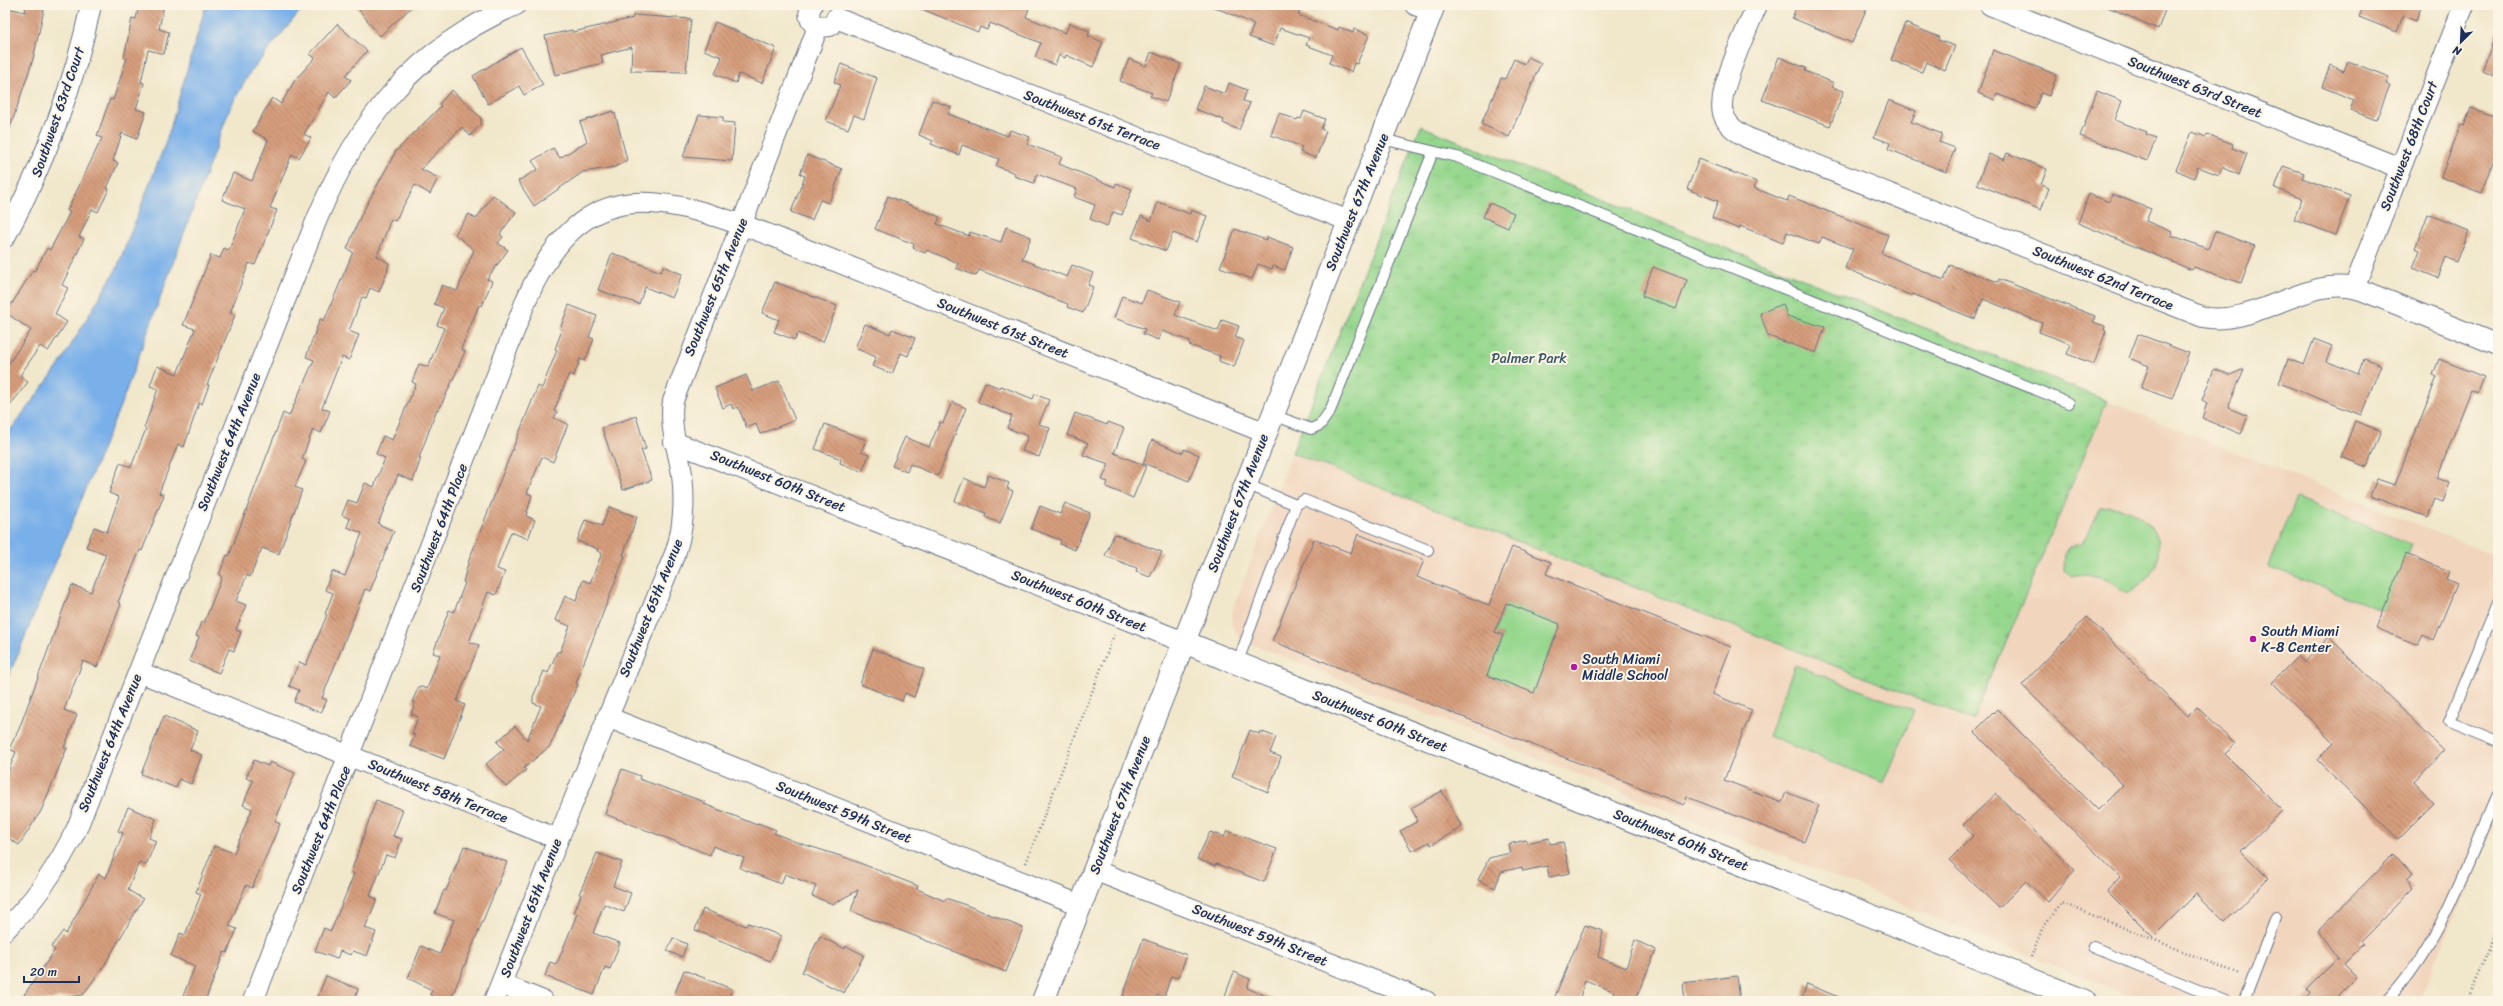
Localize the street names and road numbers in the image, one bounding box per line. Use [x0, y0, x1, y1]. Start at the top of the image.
street label: Southwest 63rd Court [24, 42, 92, 181]
street label: Southwest 63rd Street [2124, 49, 2266, 125]
street label: Southwest 68th Court [2373, 76, 2446, 215]
street label: Southwest 61st Terrace [1020, 82, 1164, 158]
street label: Southwest 67th Avenue [1318, 129, 1396, 275]
street label: Southwest 65th Avenue [677, 214, 755, 360]
street label: Southwest 62nd Terrace [2029, 238, 2177, 318]
street label: Southwest 61st Street [933, 290, 1073, 366]
street label: Southwest 64th Avenue [190, 369, 268, 515]
street label: Southwest 67th Avenue [1200, 430, 1276, 576]
street label: Southwest 60th Street [707, 442, 849, 520]
street label: Southwest 64th Place [403, 460, 475, 596]
street label: Southwest 65th Avenue [612, 535, 690, 681]
street label: Southwest 60th Street [1008, 562, 1150, 640]
street label: Southwest 64th Avenue [71, 670, 149, 816]
street label: Southwest 60th Street [1309, 682, 1451, 760]
street label: Southwest 67th Avenue [1082, 732, 1158, 878]
street label: Southwest 58th Terrace [364, 751, 512, 831]
street label: Southwest 64th Place [284, 762, 358, 898]
street label: Southwest 59th Street [772, 773, 916, 851]
street label: Southwest 60th Street [1610, 801, 1752, 879]
street label: Southwest 65th Avenue [493, 835, 569, 981]
street label: Southwest 59th Street [1188, 896, 1332, 974]

